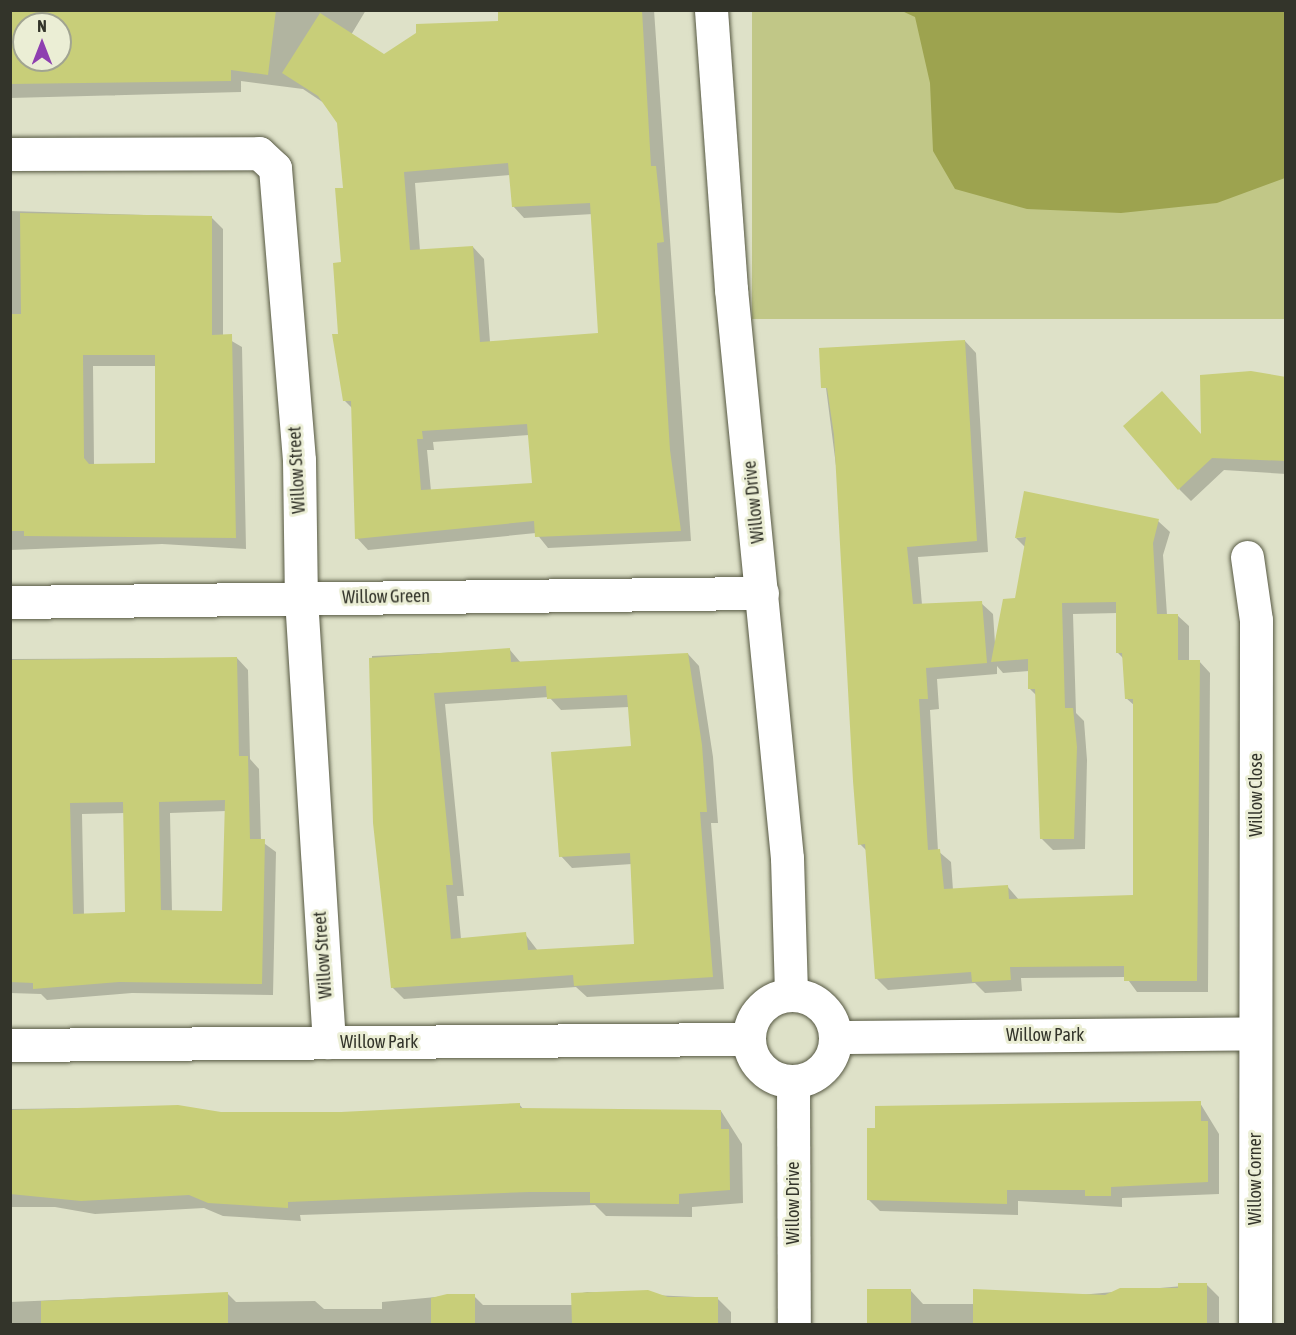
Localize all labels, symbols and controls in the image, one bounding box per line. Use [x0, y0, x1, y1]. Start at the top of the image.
north arrow [12, 12, 72, 72]
text: N [37, 17, 47, 35]
street label: Willow Street [284, 426, 310, 514]
street label: Willow Drive [739, 460, 769, 544]
street label: Willow Green [342, 585, 430, 609]
street label: Willow Close [1245, 753, 1267, 837]
street label: Willow Street [309, 911, 337, 999]
street label: Willow Park [1006, 1024, 1084, 1046]
street label: Willow Park [340, 1031, 418, 1053]
street label: Willow Corner [1244, 1133, 1266, 1225]
street label: Willow Drive [782, 1162, 804, 1244]

